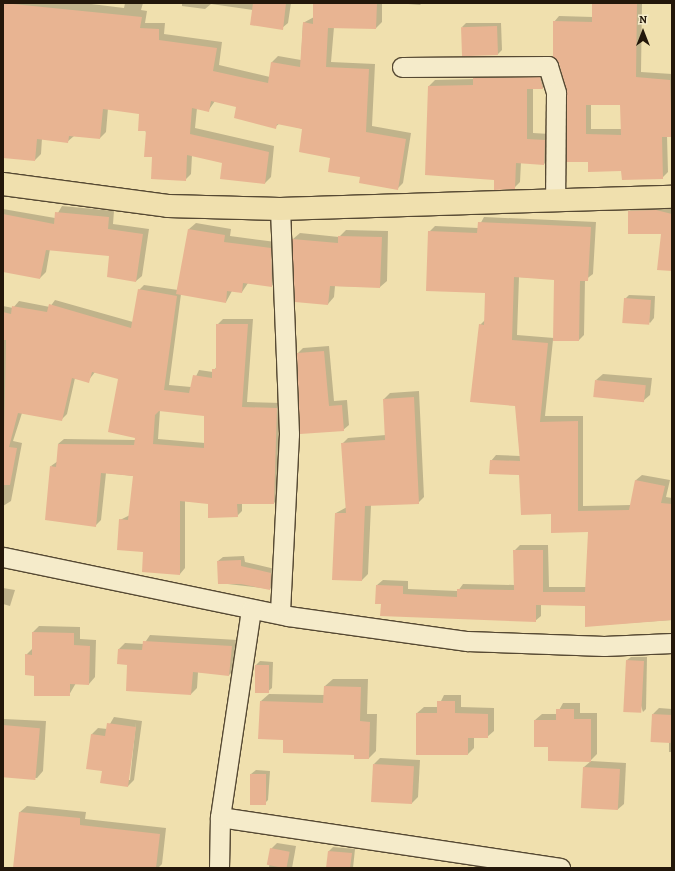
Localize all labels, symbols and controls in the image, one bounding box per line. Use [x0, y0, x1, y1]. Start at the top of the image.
north arrow [623, 12, 663, 52]
text: N [639, 12, 647, 27]

